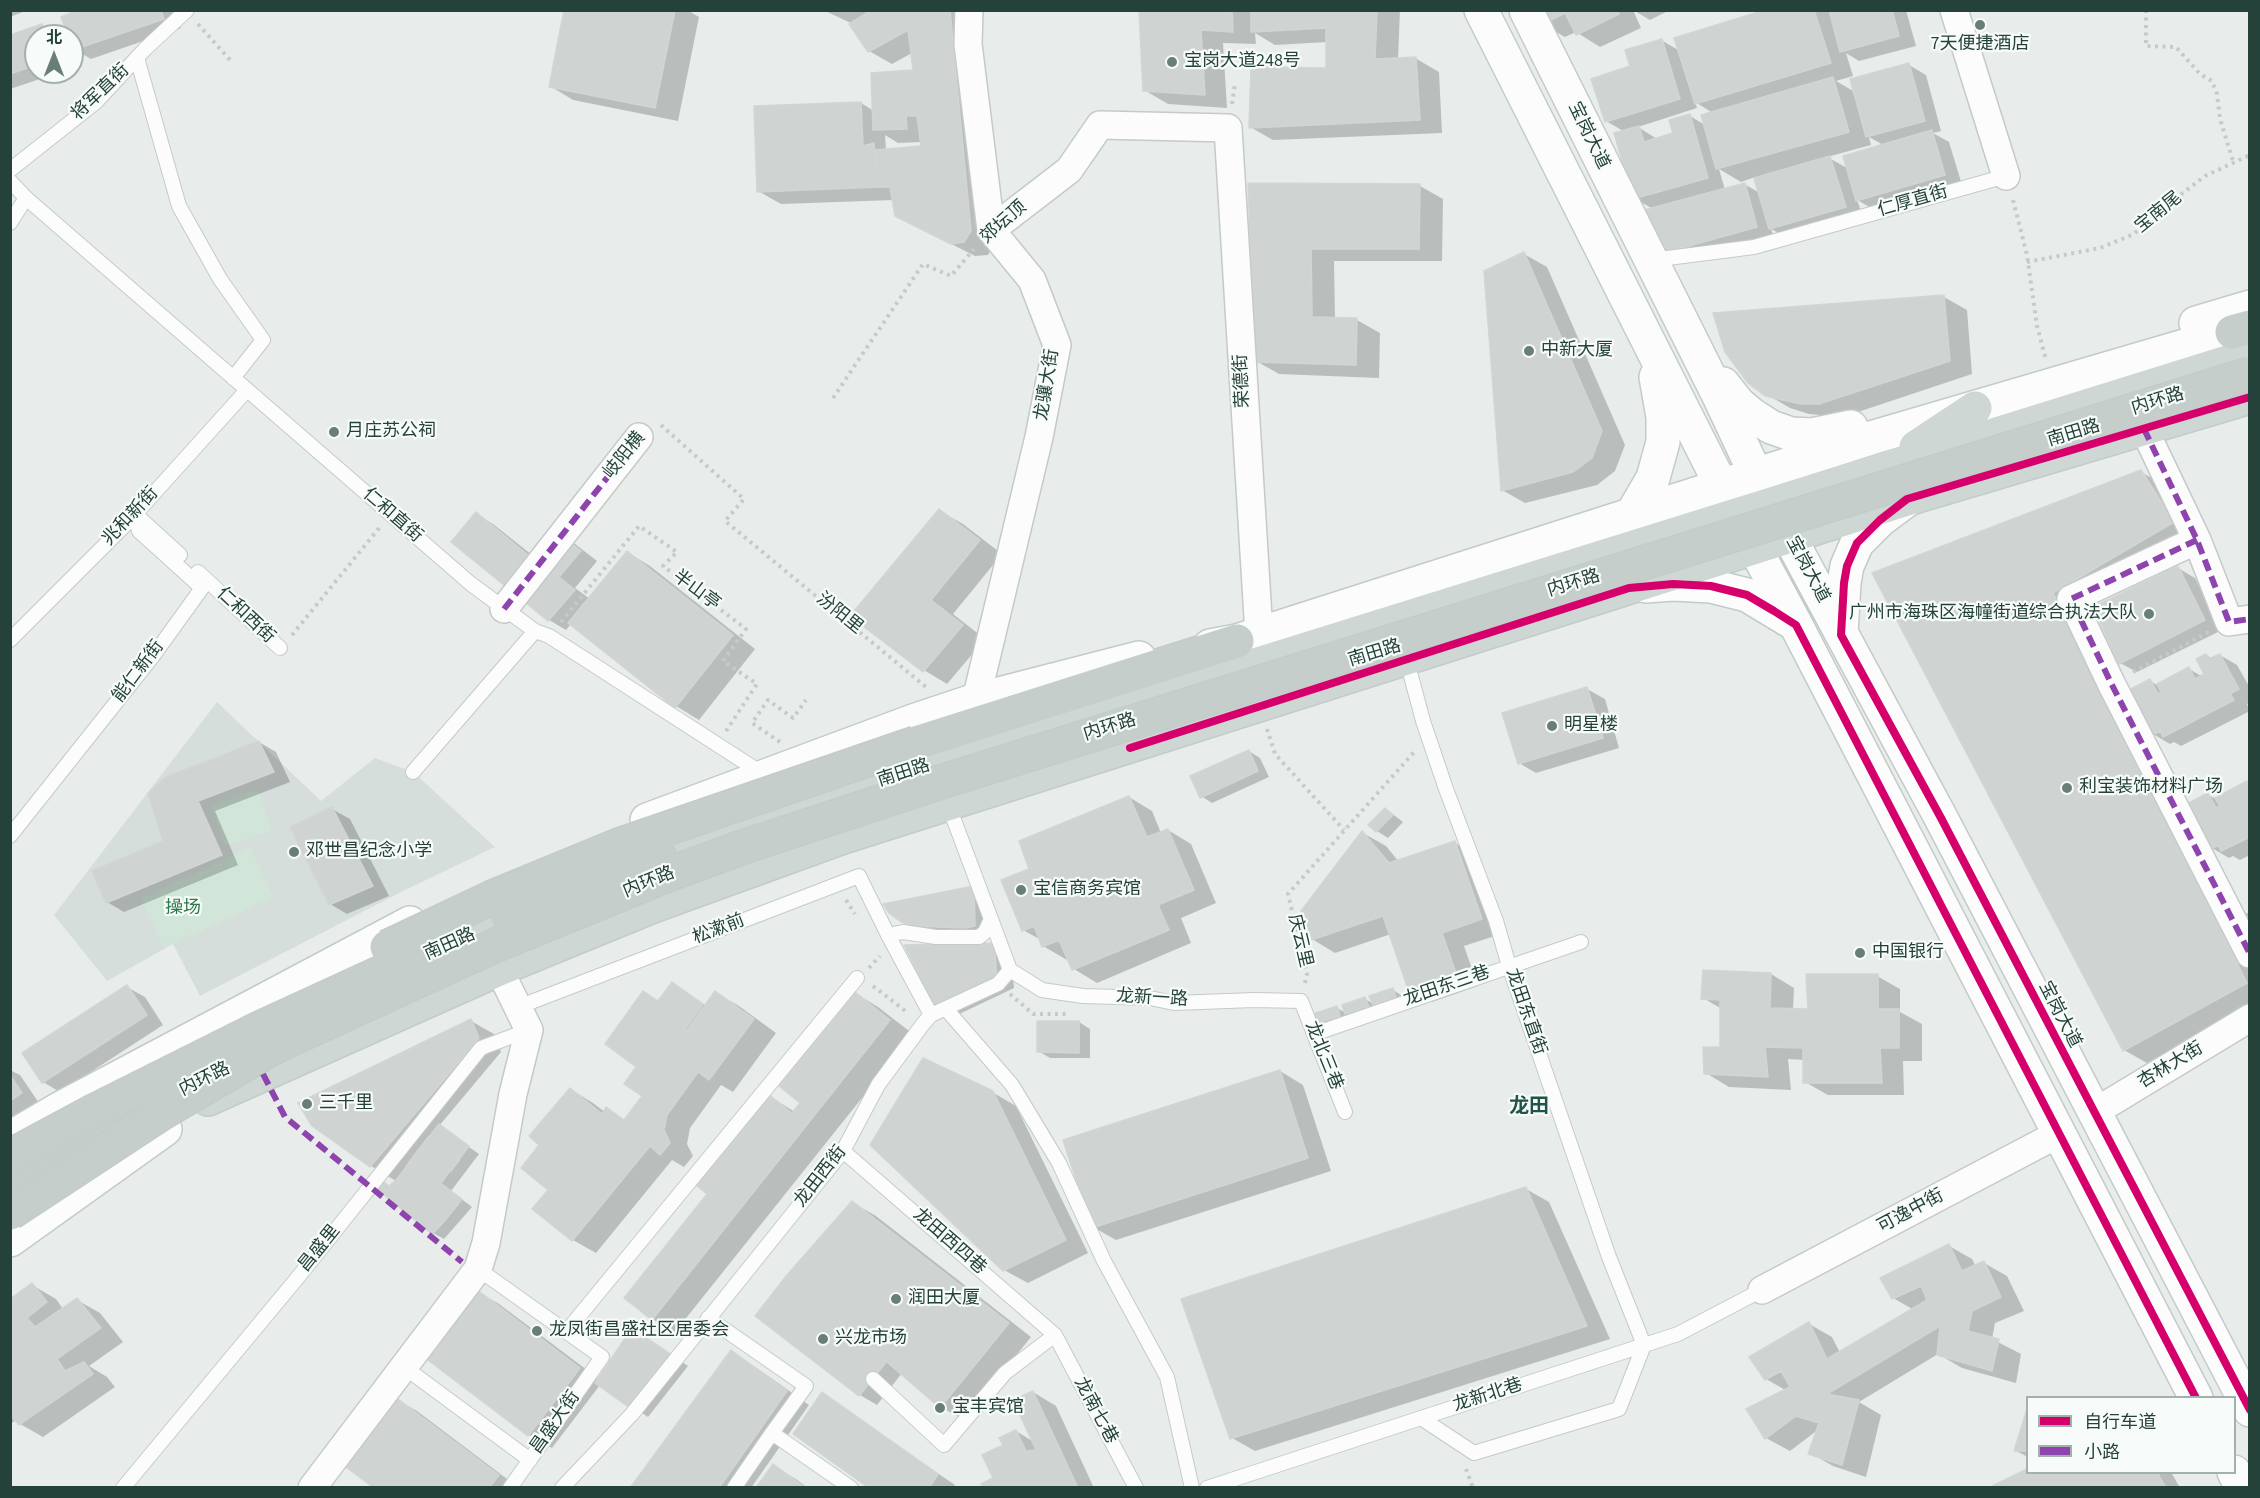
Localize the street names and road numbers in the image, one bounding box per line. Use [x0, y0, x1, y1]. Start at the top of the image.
street label: 将军直街 [68, 60, 134, 126]
street label: 宝岗大道 [1563, 99, 1613, 173]
street label: 仁厚直街 [1875, 182, 1951, 222]
street label: 宝南尾 [2131, 188, 2187, 238]
street label: 郊坛顶 [977, 197, 1031, 249]
street label: 龙骧大街 [1032, 348, 1064, 422]
street label: 荣德街 [1231, 353, 1255, 409]
street label: 内环路 [2129, 384, 2187, 420]
street label: 南田路 [2045, 416, 2103, 452]
street label: 岐阳横 [600, 428, 650, 484]
street label: 兆和新街 [99, 483, 163, 551]
street label: 仁和直街 [358, 484, 426, 548]
street label: 宝岗大道 [1781, 533, 1833, 607]
street label: 半山亭 [668, 566, 724, 616]
street label: 内环路 [1545, 566, 1603, 602]
street label: 仁和西街 [211, 584, 279, 648]
street label: 汾阳里 [811, 589, 867, 639]
street label: 南田路 [1346, 636, 1404, 672]
street label: 能仁新街 [109, 637, 169, 707]
street label: 内环路 [1081, 710, 1139, 746]
street label: 南田路 [875, 755, 933, 793]
street label: 内环路 [620, 863, 678, 903]
street label: 松漱前 [690, 910, 748, 950]
street label: 庆云里 [1282, 912, 1316, 970]
street label: 南田路 [421, 924, 479, 966]
street label: 龙田东三巷 [1401, 962, 1493, 1012]
street label: 龙田东直街 [1500, 966, 1550, 1058]
street label: 宝岗大道 [2033, 978, 2085, 1052]
street label: 龙新一路 [1115, 986, 1189, 1012]
street label: 龙北三巷 [1300, 1019, 1346, 1093]
street label: 杏林大街 [2135, 1038, 2207, 1094]
street label: 内环路 [176, 1058, 234, 1102]
street label: 龙田西街 [790, 1142, 852, 1212]
street label: 可逸中街 [1874, 1186, 1948, 1238]
street label: 龙田西四巷 [908, 1204, 990, 1280]
street label: 昌盛里 [295, 1221, 345, 1277]
street label: 龙南七巷 [1069, 1374, 1121, 1448]
street label: 龙新北巷 [1450, 1375, 1526, 1417]
street label: 昌盛大街 [527, 1387, 585, 1459]

